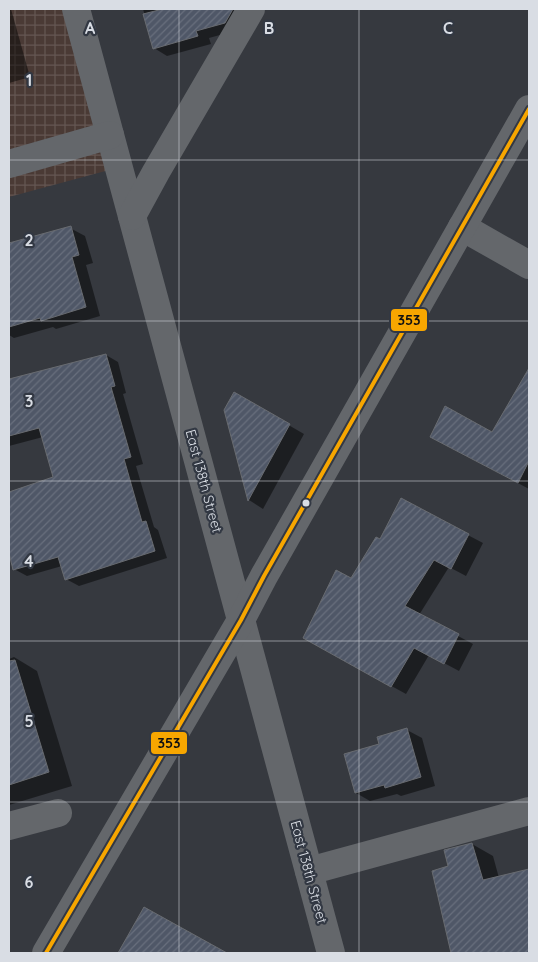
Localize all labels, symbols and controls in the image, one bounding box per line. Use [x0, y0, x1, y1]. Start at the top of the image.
text: A [85, 18, 96, 38]
text: B [264, 18, 274, 38]
text: C [443, 18, 453, 38]
text: 1 [26, 70, 32, 90]
text: 2 [24, 230, 34, 250]
line badge: 353 [390, 308, 428, 332]
text: 353 [397, 311, 421, 329]
text: 3 [25, 391, 33, 411]
street label: East 138th Street [182, 427, 227, 535]
unlabelled marker [301, 498, 311, 508]
text: 4 [24, 551, 34, 571]
text: 5 [24, 711, 34, 731]
line badge: 353 [150, 731, 188, 755]
text: 353 [157, 734, 181, 752]
street label: East 138th Street [287, 818, 332, 926]
text: 6 [25, 872, 34, 892]

